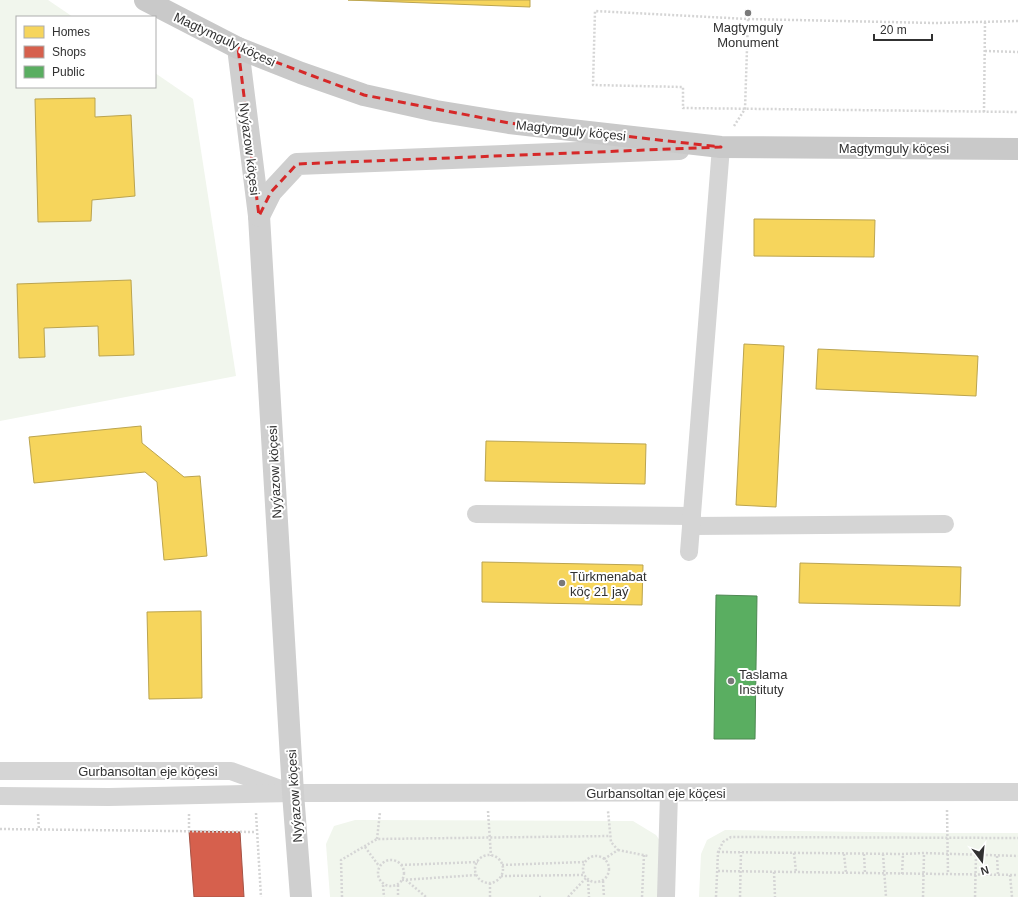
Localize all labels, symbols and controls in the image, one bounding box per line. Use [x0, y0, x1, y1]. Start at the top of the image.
marker: Magtymguly Monument [743, 8, 753, 18]
street label: Magtymguly köçesi [172, 9, 278, 70]
legend [16, 16, 156, 88]
scale bar [874, 16, 932, 42]
place label: Magtymguly Monument [713, 20, 784, 50]
text: 20 m [880, 23, 907, 37]
text: Homes [52, 25, 90, 39]
text: Shops [52, 45, 86, 59]
text: Public [52, 65, 85, 79]
street label: Nyýazow köçesi [236, 102, 263, 196]
street label: Magtymguly köçesi [515, 117, 627, 144]
street label: Magtymguly köçesi [839, 141, 949, 156]
street label: Nyýazow köçesi [265, 425, 284, 519]
place label: Türkmenabat köç 21 jaý [570, 569, 647, 599]
marker: Türkmenabat köç 21 jaý [557, 578, 567, 588]
place label: Taslama Instituty [739, 667, 788, 697]
marker: Taslama Instituty [726, 676, 736, 686]
street label: Nyýazow köçesi [284, 749, 305, 843]
street label: Gurbansoltan eje köçesi [78, 764, 218, 779]
street label: Gurbansoltan eje köçesi [586, 786, 726, 801]
north arrow [962, 841, 1002, 881]
text: N [979, 864, 990, 877]

